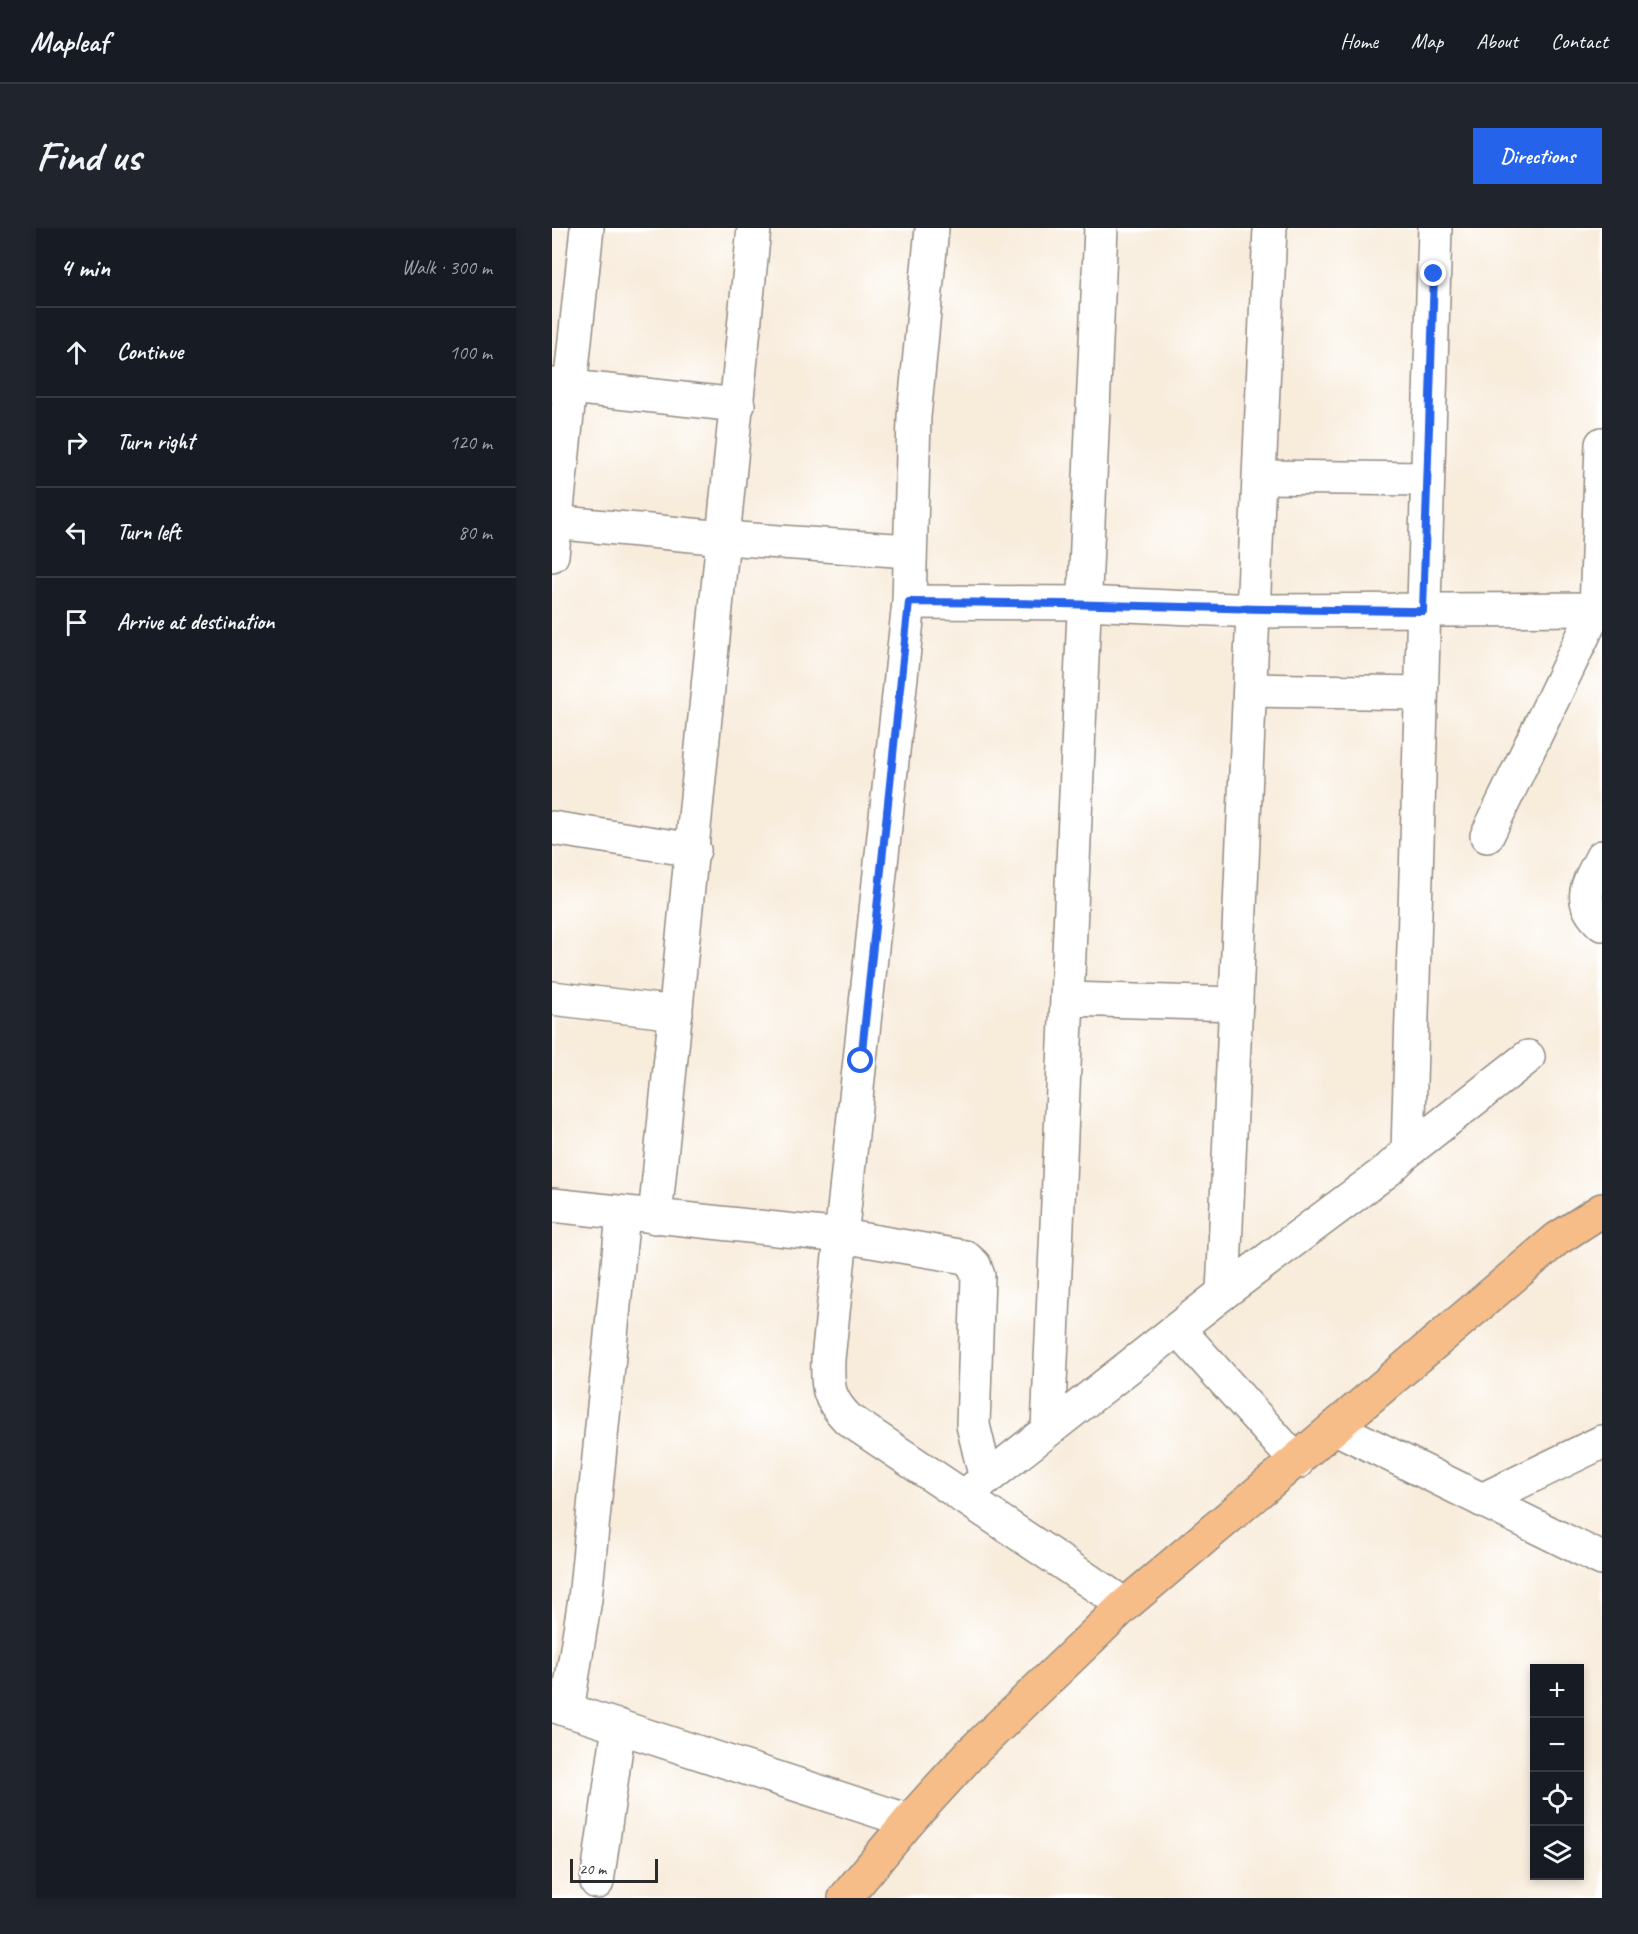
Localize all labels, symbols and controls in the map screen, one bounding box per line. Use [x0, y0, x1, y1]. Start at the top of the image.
text: Mapleaf [30, 24, 108, 59]
text: Home [1340, 28, 1378, 54]
text: Map [1411, 28, 1443, 54]
text: About [1476, 28, 1518, 54]
text: Contact [1551, 28, 1608, 54]
button: Directions [1473, 128, 1602, 184]
text: Find us [36, 130, 141, 183]
text: 4 min [60, 251, 110, 284]
text: Walk · 300 m [402, 255, 492, 280]
route end [1420, 260, 1446, 286]
icon: ahead [60, 336, 93, 369]
text: Continue [117, 338, 183, 366]
text: 100 m [449, 340, 492, 365]
icon: right [60, 426, 93, 459]
text: Turn right [117, 428, 194, 456]
text: 120 m [449, 430, 492, 455]
icon: left [60, 516, 93, 549]
text: Turn left [117, 518, 181, 546]
text: 80 m [458, 520, 492, 545]
icon: arrive [60, 606, 93, 639]
text: Arrive at destination [117, 608, 274, 636]
route start [847, 1047, 873, 1073]
map controls [1530, 1664, 1584, 1880]
button: + [1530, 1664, 1584, 1718]
button: − [1530, 1718, 1584, 1772]
button: locate [1530, 1772, 1584, 1826]
button: layers [1530, 1826, 1584, 1880]
scale bar [570, 1856, 658, 1884]
text: 20 m [579, 1859, 606, 1879]

